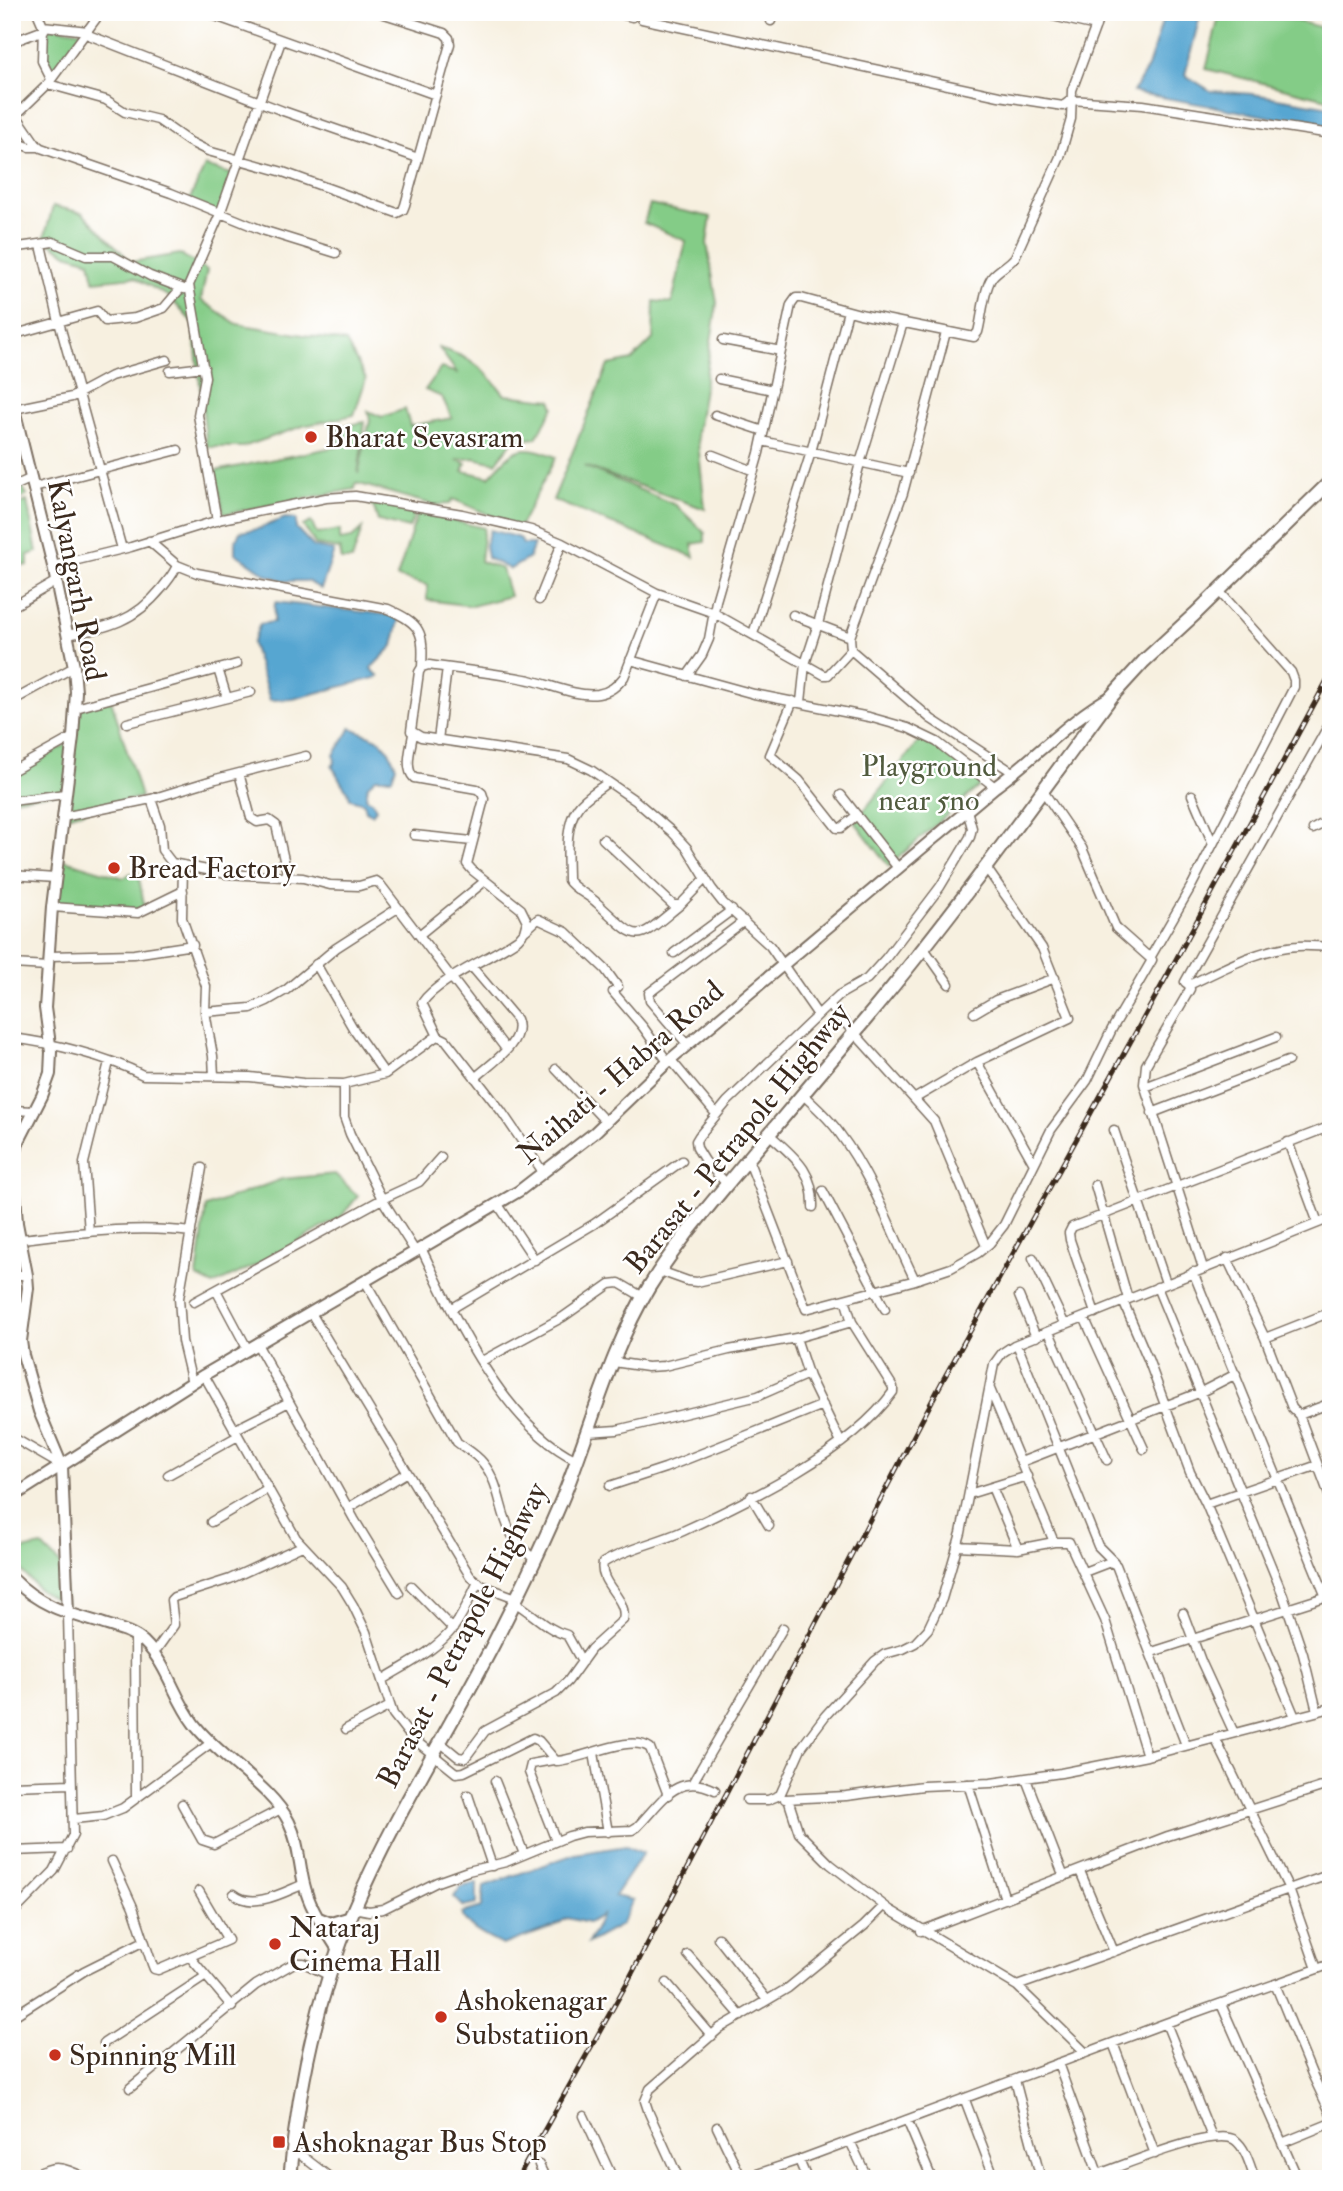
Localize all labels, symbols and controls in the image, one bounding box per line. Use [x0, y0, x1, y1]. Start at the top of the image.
place label: Bharat Sevasram [325, 419, 524, 456]
marker: Bharat Sevasram [303, 429, 319, 445]
street label: Kalyangarh Road [39, 476, 114, 684]
park label: Playground near 5no [861, 748, 997, 819]
place label: Bread Factory [128, 850, 296, 887]
marker: Bread Factory [106, 860, 122, 876]
street label: Naihati - Habra Road [509, 972, 731, 1172]
street label: Barasat - Petrapole Highway [617, 995, 859, 1281]
street label: Barasat - Petrapole Highway [369, 1476, 556, 1794]
place label: Nataraj Cinema Hall [289, 1909, 441, 1980]
marker: Nataraj Cinema Hall [267, 1936, 283, 1952]
place label: Ashokenagar Substatiion [454, 1982, 607, 2053]
marker: Ashokenagar Substatiion [433, 2009, 449, 2025]
place label: Spinning Mill [69, 2037, 237, 2074]
marker: Spinning Mill [47, 2047, 63, 2063]
place label: Ashoknagar Bus Stop [292, 2124, 547, 2161]
marker: Ashoknagar Bus Stop [271, 2134, 287, 2150]

